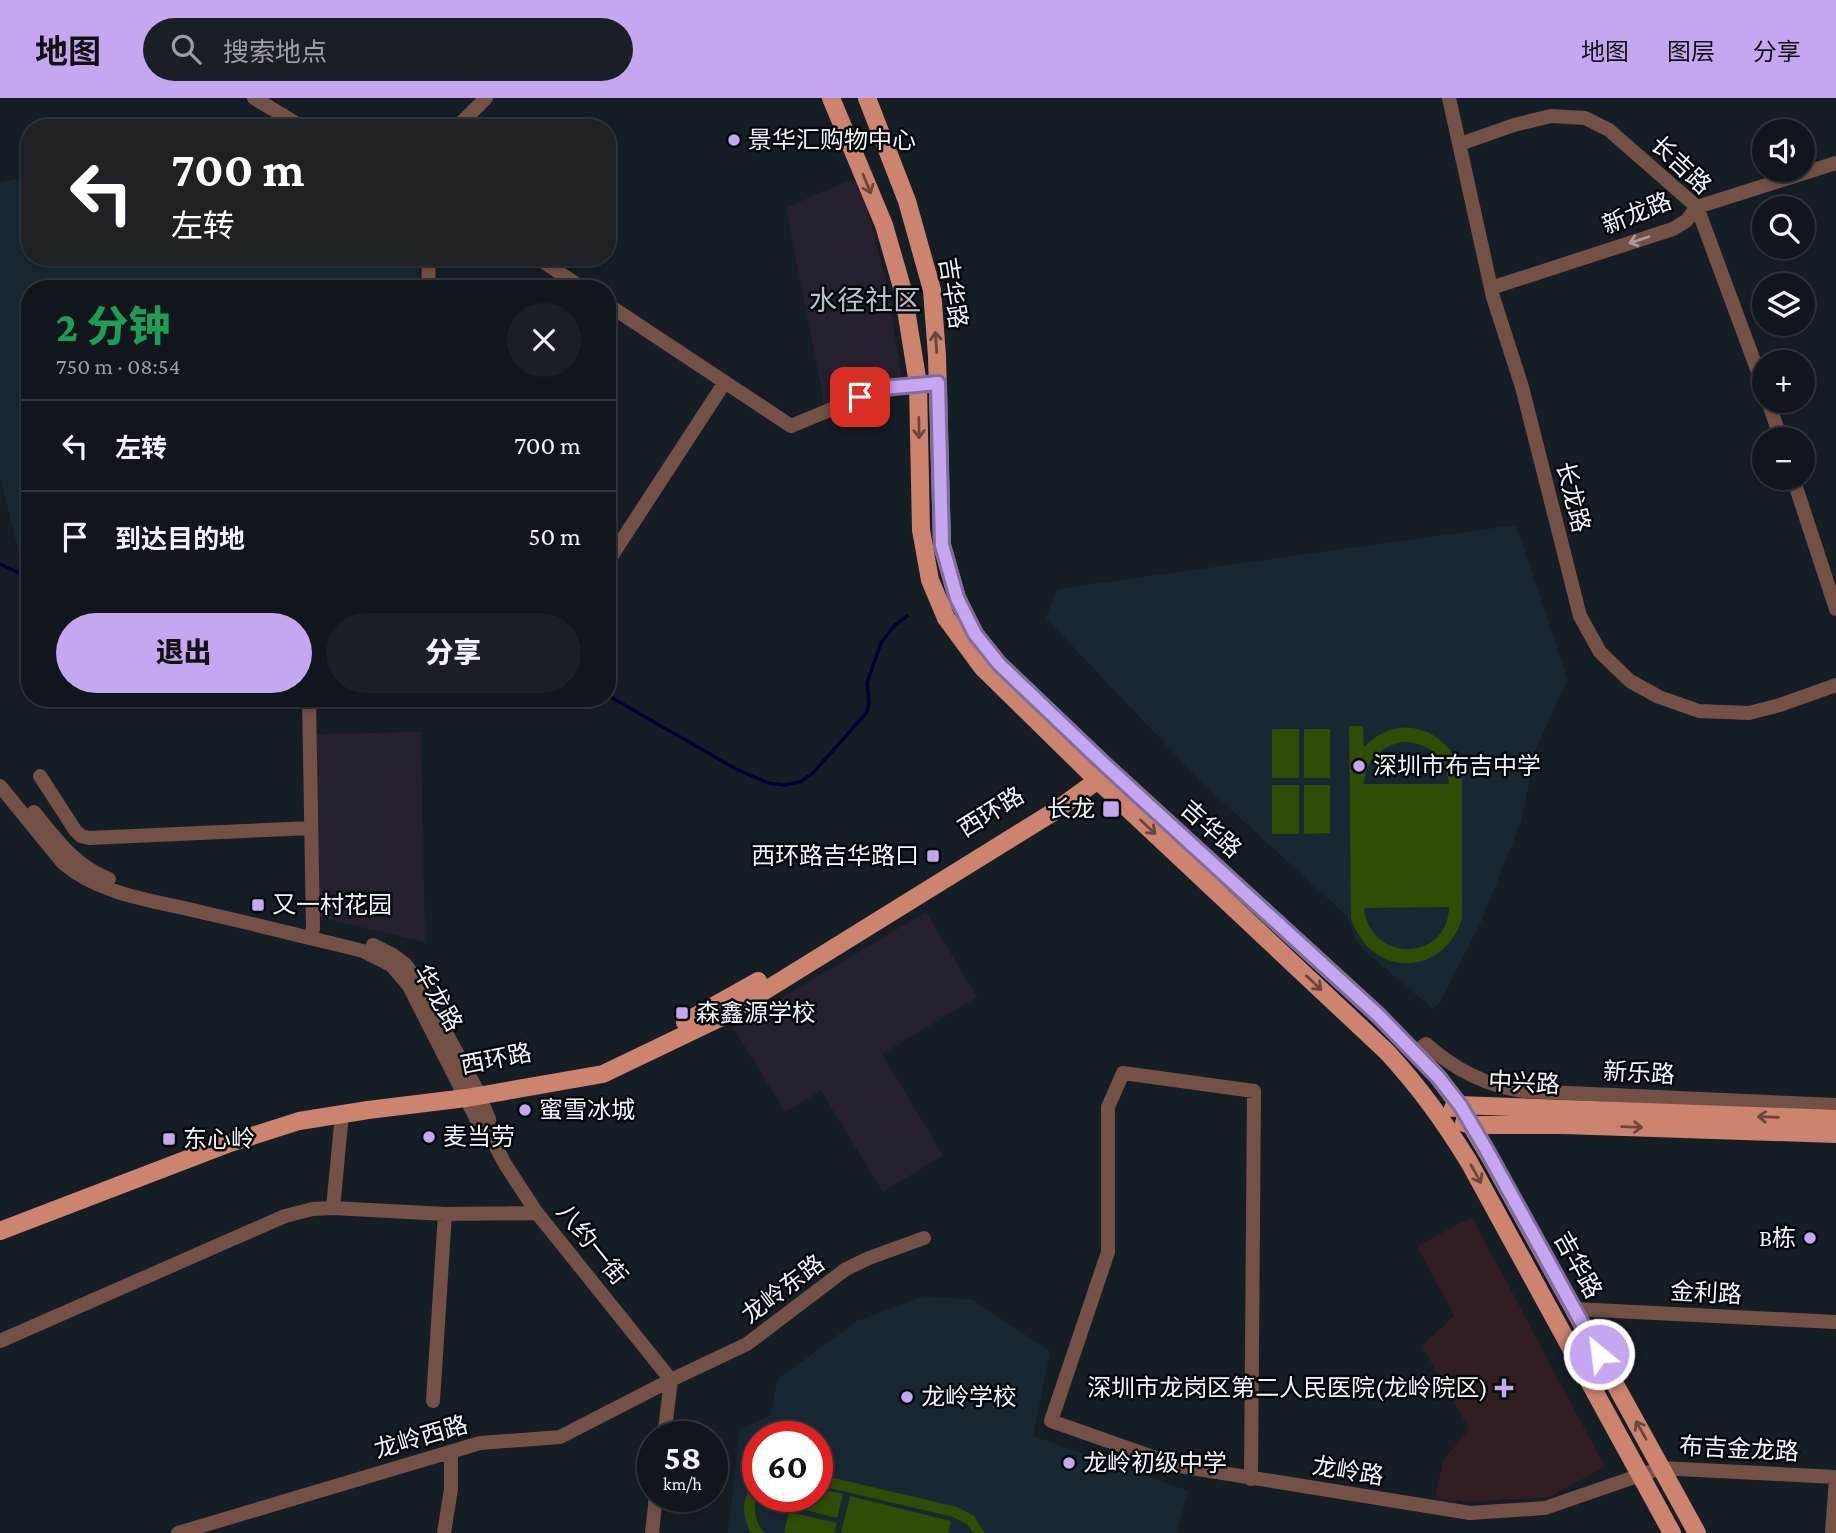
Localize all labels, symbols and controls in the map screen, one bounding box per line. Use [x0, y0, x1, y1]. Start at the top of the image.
search box [143, 18, 633, 81]
icon: search [167, 30, 205, 68]
text: 地图 [35, 33, 101, 70]
text: 搜索地点 [223, 38, 327, 67]
text: 地图 [1581, 38, 1629, 65]
text: 图层 [1667, 38, 1715, 65]
text: 分享 [1753, 38, 1801, 65]
map controls [1752, 119, 1815, 490]
button: sound [1752, 119, 1815, 182]
place label: 景华汇购物中心 [748, 126, 916, 153]
street label: 长吉路 [1646, 130, 1717, 199]
marker: 景华汇购物中心 [726, 132, 742, 148]
text: 700 m [171, 142, 304, 197]
icon: left [56, 147, 147, 238]
one-way arrow [861, 172, 874, 194]
street label: 新龙路 [1598, 187, 1675, 239]
button: search [1752, 196, 1815, 259]
text: 左转 [171, 208, 235, 244]
one-way arrow [1629, 235, 1651, 247]
street label: 吉华路 [935, 255, 972, 331]
button: layers [1752, 273, 1815, 336]
district label: 水径社区 [809, 285, 921, 316]
text: 2 分钟 [56, 303, 170, 350]
button: close [507, 303, 581, 377]
one-way arrow [929, 331, 942, 354]
button: + [1752, 350, 1815, 413]
text: 750 m · 08:54 [56, 353, 180, 379]
pin [830, 367, 890, 427]
icon: arrive [841, 378, 879, 416]
one-way arrow [912, 417, 926, 440]
icon: left [56, 427, 94, 465]
button: − [1752, 427, 1815, 490]
text: 700 m [514, 431, 581, 460]
text: 左转 [115, 434, 167, 463]
street label: 长龙路 [1552, 459, 1595, 535]
icon: arrive [56, 518, 94, 556]
text: 50 m [528, 522, 581, 551]
text: 到达目的地 [115, 525, 245, 554]
button: 退出 [56, 613, 312, 693]
button: 分享 [326, 613, 581, 693]
place label: 深圳市布吉中学 [1373, 752, 1541, 779]
marker: 深圳市布吉中学 [1351, 758, 1367, 774]
street label: 西环路 [953, 781, 1028, 842]
place label: 长龙 [1047, 795, 1095, 822]
street label: 吉华路 [1176, 795, 1247, 863]
marker: 长龙 [1101, 799, 1121, 819]
one-way arrow [1139, 819, 1157, 835]
place label: 西环路吉华路口 [751, 842, 919, 869]
marker: 西环路吉华路口 [925, 848, 941, 864]
place label: 又一村花园 [272, 891, 392, 918]
marker: 又一村花园 [250, 897, 266, 913]
street label: 华龙路 [409, 960, 468, 1036]
one-way arrow [1305, 974, 1322, 991]
place label: 森鑫源学校 [696, 999, 816, 1026]
marker: 森鑫源学校 [674, 1005, 690, 1021]
street label: 西环路 [458, 1038, 534, 1079]
street label: 新乐路 [1602, 1057, 1676, 1088]
street label: 中兴路 [1487, 1067, 1561, 1098]
place label: 蜜雪冰城 [539, 1096, 635, 1123]
marker: 蜜雪冰城 [517, 1102, 533, 1118]
one-way arrow [1757, 1110, 1780, 1123]
one-way arrow [1621, 1121, 1644, 1134]
place label: 麦当劳 [443, 1123, 515, 1150]
place label: 东心岭 [183, 1125, 255, 1152]
marker: 麦当劳 [421, 1129, 437, 1145]
marker: 东心岭 [161, 1131, 177, 1147]
one-way arrow [1470, 1163, 1483, 1184]
street label: 八约一街 [552, 1198, 633, 1289]
place label: B栋 [1759, 1224, 1796, 1251]
street label: 吉华路 [1549, 1227, 1608, 1303]
marker: B栋 [1802, 1230, 1818, 1246]
street label: 龙岭东路 [736, 1249, 829, 1328]
street label: 金利路 [1669, 1277, 1743, 1308]
position arrow [1562, 1317, 1636, 1391]
place label: 深圳市龙岗区第二人民医院(龙岭院区) [1087, 1374, 1488, 1402]
marker: 深圳市龙岗区第二人民医院(龙岭院区) [1494, 1378, 1514, 1398]
place label: 龙岭学校 [921, 1383, 1017, 1410]
marker: 龙岭学校 [899, 1389, 915, 1405]
street label: 龙岭西路 [371, 1410, 471, 1463]
speed limit sign: 60 [742, 1421, 833, 1512]
one-way arrow [1634, 1421, 1648, 1441]
street label: 布吉金龙路 [1678, 1432, 1800, 1465]
text: 58 [664, 1438, 701, 1477]
place label: 龙岭初级中学 [1083, 1449, 1227, 1476]
street label: 龙岭路 [1310, 1452, 1386, 1489]
marker: 龙岭初级中学 [1061, 1455, 1077, 1471]
text: km/h [663, 1474, 702, 1494]

